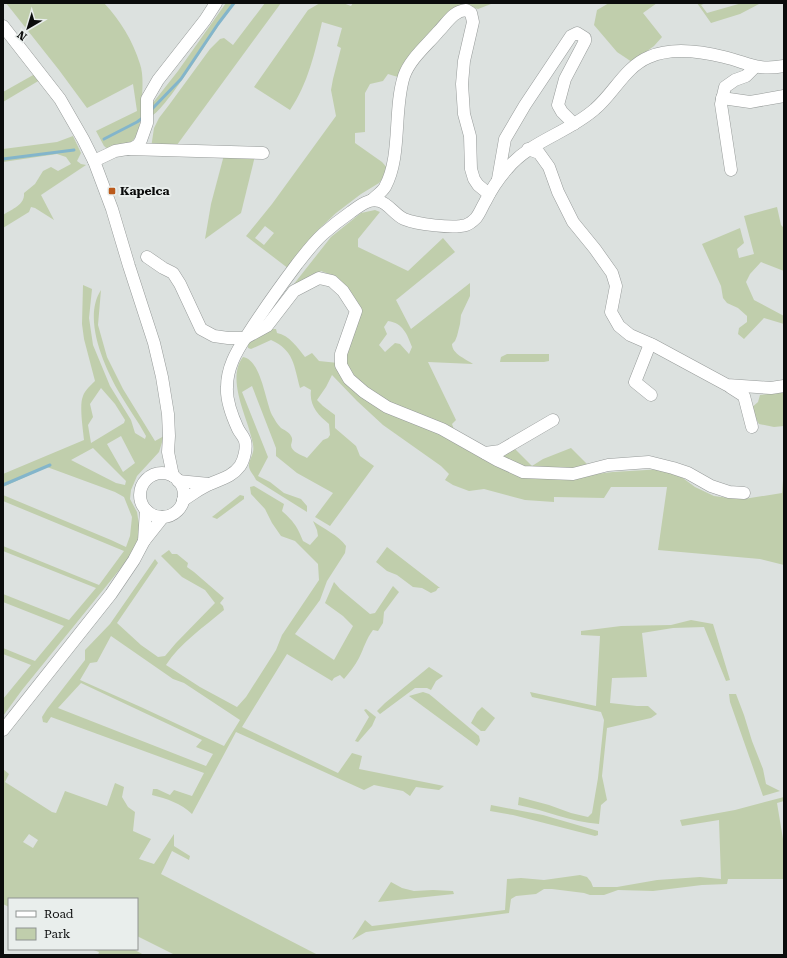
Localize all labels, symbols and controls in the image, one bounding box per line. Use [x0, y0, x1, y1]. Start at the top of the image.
north arrow [8, 8, 48, 48]
text: N [14, 27, 29, 43]
place label: Kapelca [120, 184, 169, 198]
marker: Kapelca [107, 186, 117, 196]
legend [8, 898, 138, 950]
text: Road [44, 907, 74, 921]
text: Park [44, 927, 71, 941]

